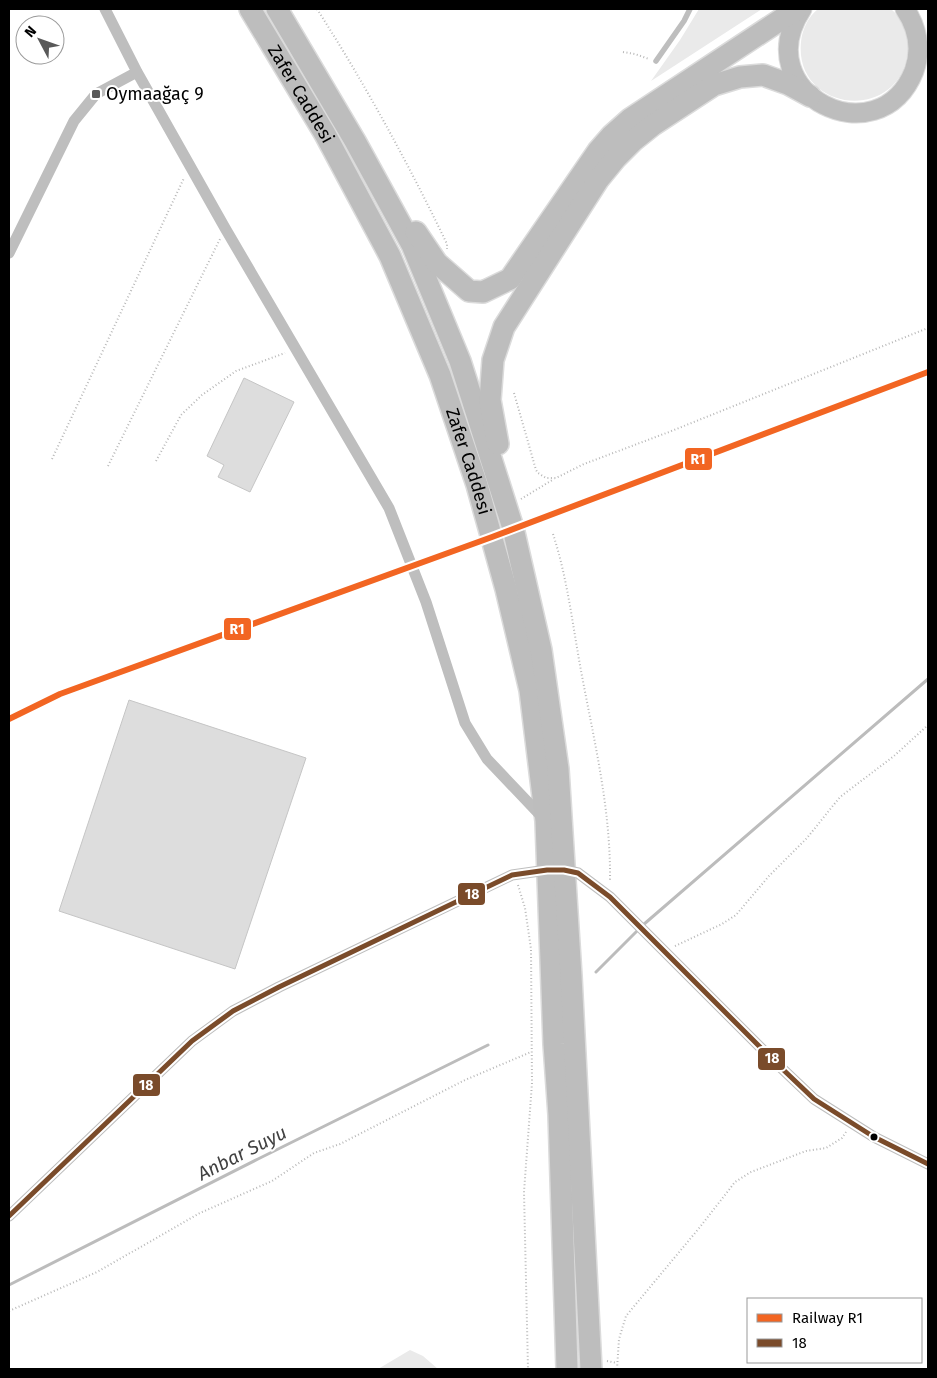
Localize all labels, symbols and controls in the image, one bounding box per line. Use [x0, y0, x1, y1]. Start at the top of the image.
north arrow [15, 15, 65, 65]
text: N [21, 23, 40, 41]
street label: Zafer Caddesi [263, 41, 339, 147]
place label: Oymaağaç 9 [106, 83, 204, 105]
marker: Oymaağaç 9 [90, 88, 102, 100]
street label: Zafer Caddesi [441, 405, 496, 517]
line badge: R1 [684, 447, 713, 471]
text: R1 [691, 451, 705, 468]
line badge: R1 [223, 617, 252, 641]
text: R1 [230, 621, 244, 638]
line badge: 18 [457, 882, 486, 906]
text: 18 [465, 886, 479, 903]
line badge: 18 [757, 1047, 786, 1071]
text: 18 [765, 1050, 779, 1067]
line badge: 18 [132, 1073, 161, 1097]
text: 18 [139, 1077, 153, 1094]
water label: Anbar Suyu [193, 1121, 290, 1186]
unlabelled marker [869, 1132, 879, 1142]
legend [747, 1298, 922, 1363]
text: Railway R1 [792, 1309, 863, 1327]
text: 18 [792, 1334, 807, 1352]

